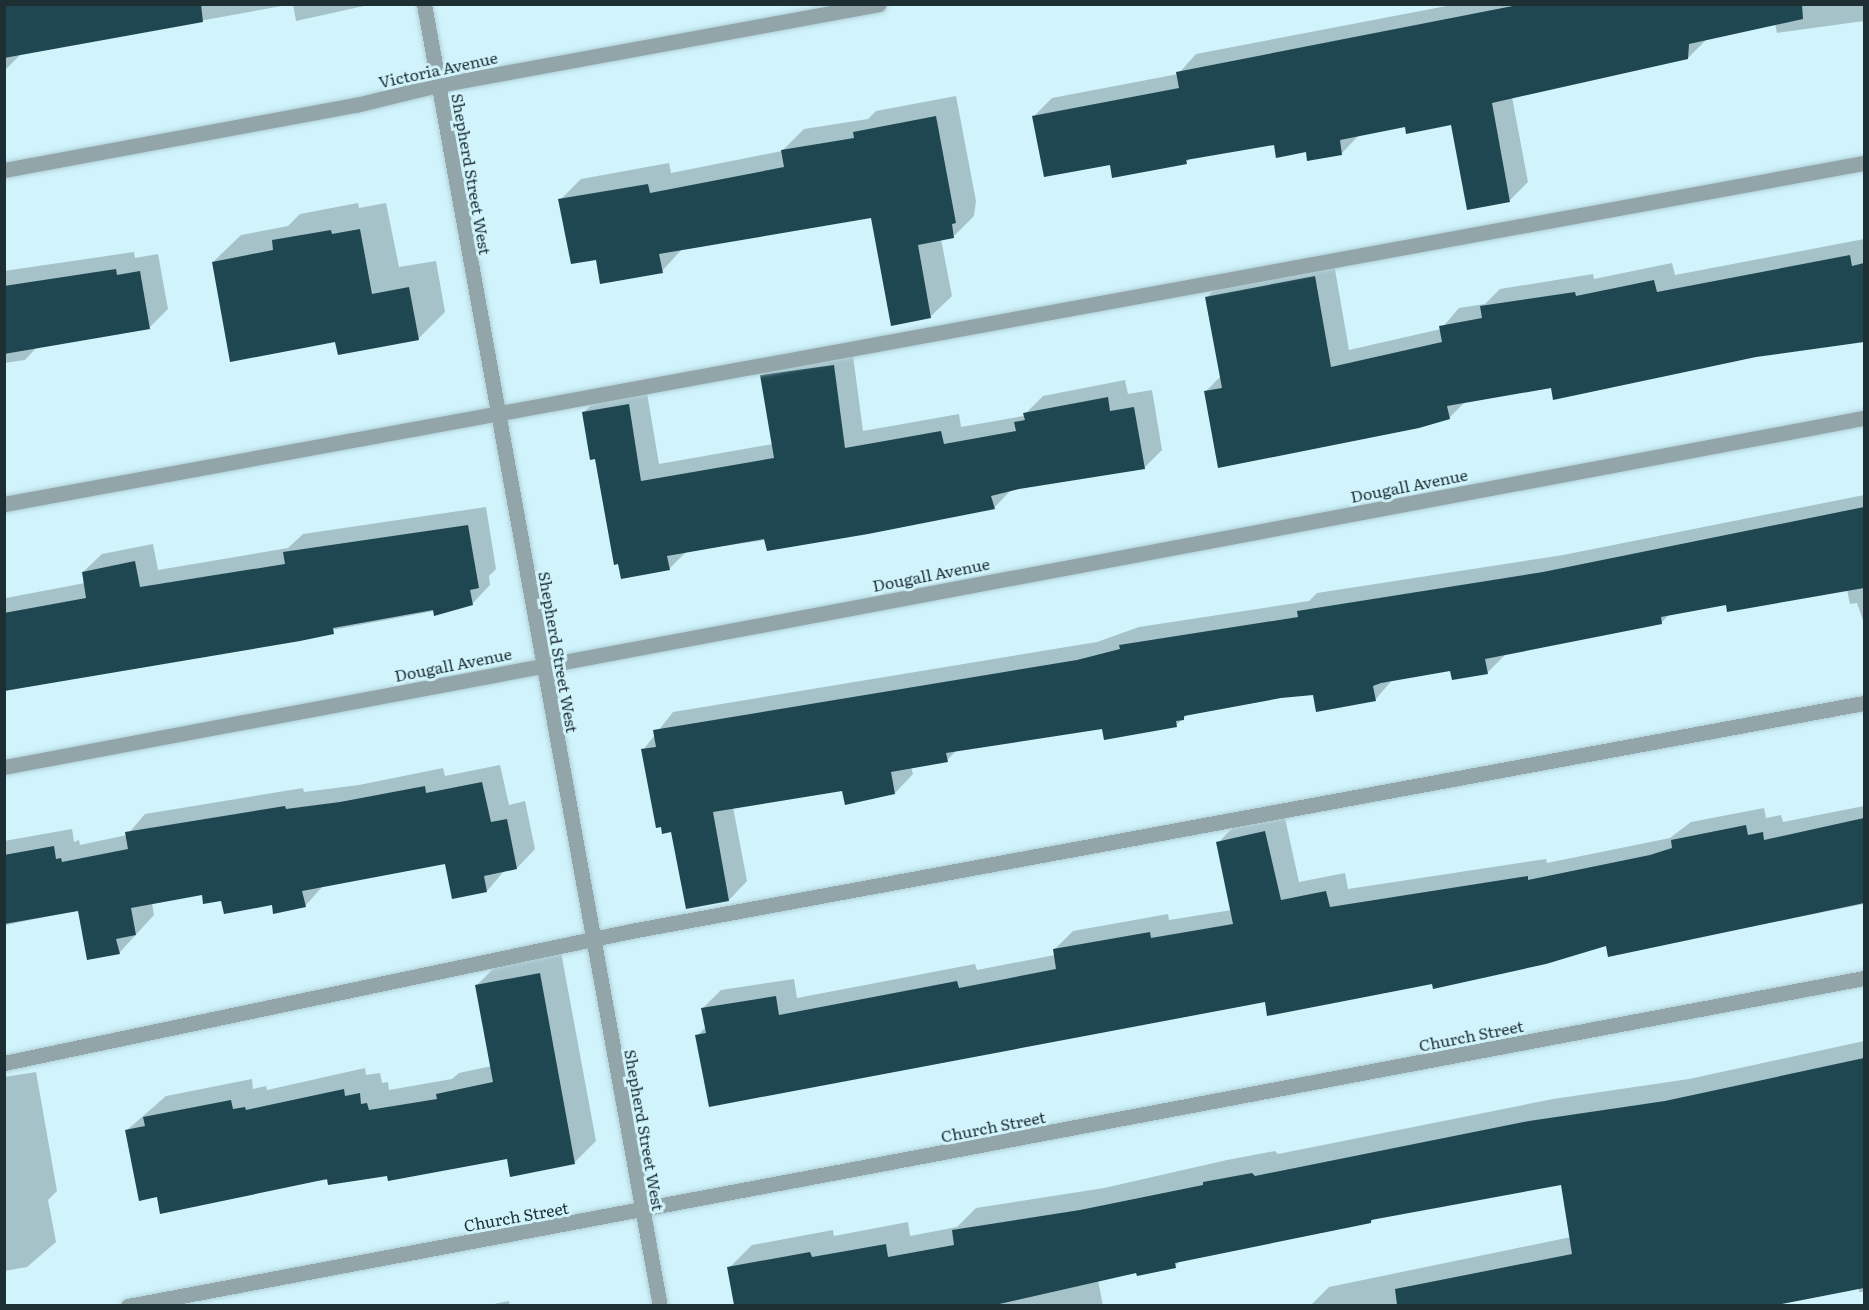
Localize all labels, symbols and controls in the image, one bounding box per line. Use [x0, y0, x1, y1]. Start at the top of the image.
street label: Victoria Avenue [377, 47, 499, 91]
street label: Shepherd Street West [448, 92, 496, 256]
street label: Dougall Avenue [1349, 464, 1469, 506]
street label: Dougall Avenue [871, 553, 991, 595]
street label: Shepherd Street West [535, 570, 583, 734]
street label: Dougall Avenue [393, 643, 513, 685]
street label: Church Street [1417, 1015, 1525, 1055]
street label: Shepherd Street West [621, 1048, 669, 1212]
street label: Church Street [939, 1106, 1047, 1146]
street label: Church Street [462, 1197, 570, 1235]

